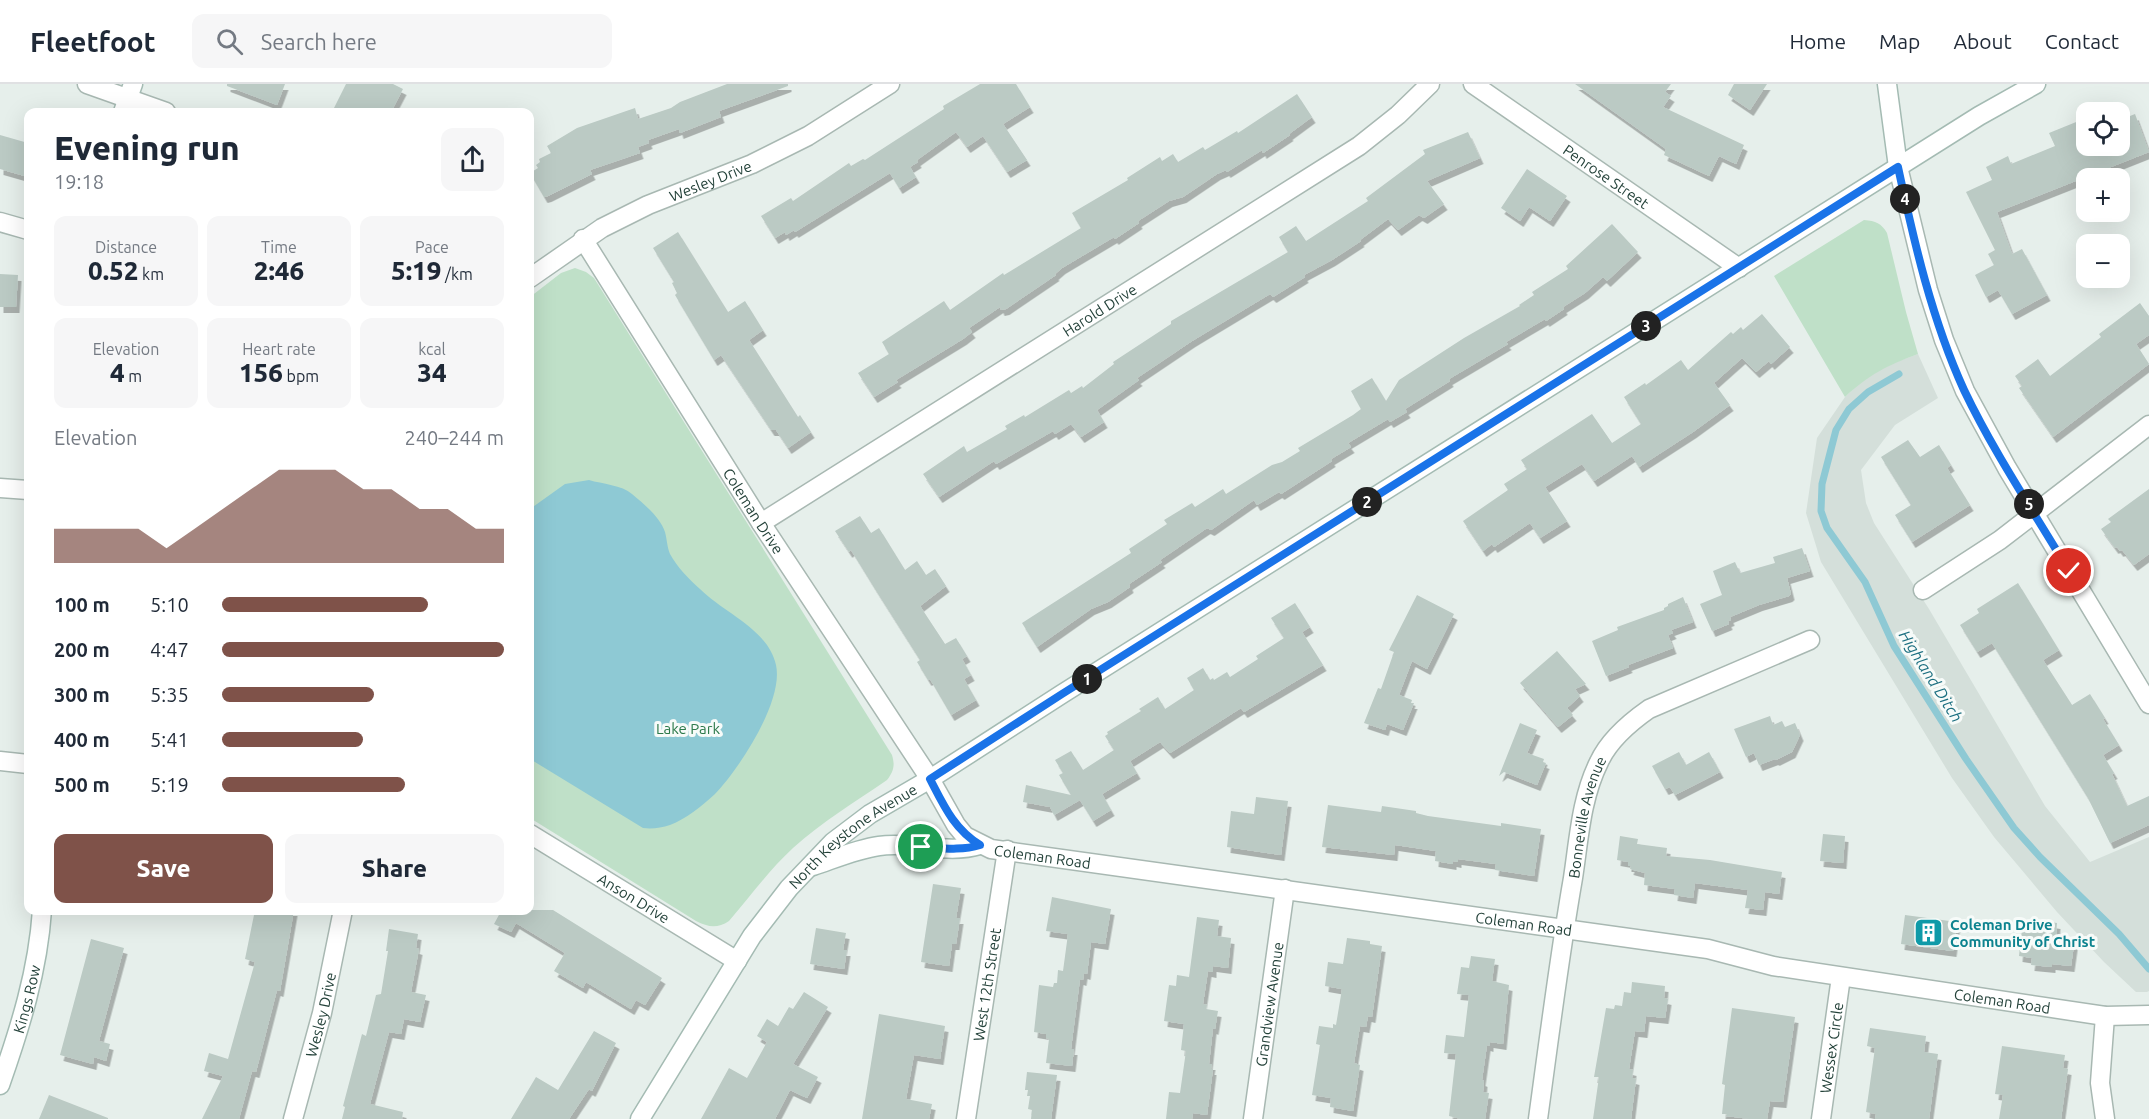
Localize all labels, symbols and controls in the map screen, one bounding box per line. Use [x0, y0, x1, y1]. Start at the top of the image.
search box [192, 14, 612, 68]
icon: search [213, 25, 246, 58]
text: Fleetfoot [30, 26, 156, 57]
text: Search here [261, 29, 377, 54]
text: Home [1789, 29, 1846, 53]
text: Map [1879, 29, 1920, 53]
text: About [1953, 29, 2012, 53]
text: Contact [2045, 29, 2119, 53]
map controls [2076, 102, 2130, 288]
button: locate [2076, 102, 2130, 156]
button: share [441, 128, 504, 191]
text: Evening run [54, 129, 240, 166]
street label: Penrose Street [1560, 141, 1652, 212]
street label: Wesley Drive [667, 157, 754, 204]
button: + [2076, 168, 2130, 222]
text: 19:18 [54, 170, 104, 193]
pin: 4 [1890, 184, 1920, 214]
text: 4 [1900, 190, 1910, 208]
button: − [2076, 234, 2130, 288]
text: Distance [95, 238, 157, 256]
text: Time [261, 238, 297, 256]
text: Pace [415, 238, 449, 256]
text: 0.52 [88, 256, 138, 285]
text: 2:46 [254, 256, 304, 285]
text: 5:19 [391, 256, 441, 285]
text: km [138, 265, 164, 283]
text: /km [441, 265, 473, 283]
street label: Harold Drive [1059, 280, 1140, 339]
pin: 3 [1631, 311, 1661, 341]
text: 3 [1641, 317, 1651, 335]
text: Elevation [93, 340, 159, 358]
text: Heart rate [242, 340, 316, 358]
text: kcal [418, 340, 446, 358]
text: 4 [110, 358, 125, 387]
text: 156 [239, 358, 283, 387]
text: 34 [417, 358, 447, 387]
text: m [125, 367, 142, 385]
text: bpm [283, 367, 319, 385]
text: Elevation [54, 426, 137, 449]
text: 240–244 m [405, 426, 504, 449]
street label: Coleman Drive [720, 465, 787, 557]
pin: 2 [1352, 487, 1382, 517]
pin: 5 [2014, 489, 2044, 519]
text: 2 [1362, 493, 1372, 511]
text: 5 [2024, 495, 2034, 513]
pin [2043, 545, 2094, 596]
icon: check [2052, 554, 2085, 587]
text: 100 m [54, 593, 110, 616]
text: 5:10 [150, 593, 189, 616]
water label: Highland Ditch [1896, 627, 1966, 725]
text: 200 m [54, 638, 110, 661]
text: 4:47 [150, 638, 189, 661]
pin: 1 [1072, 664, 1102, 694]
text: 1 [1082, 670, 1092, 688]
text: 300 m [54, 683, 110, 706]
text: 5:35 [150, 683, 189, 706]
park label: Lake Park [656, 720, 721, 737]
text: 400 m [54, 728, 110, 751]
text: 5:41 [150, 728, 189, 751]
street label: Bonneville Avenue [1565, 753, 1609, 879]
text: 500 m [54, 773, 110, 796]
text: 5:19 [150, 773, 189, 796]
street label: North Keystone Avenue [785, 780, 920, 892]
pin [895, 821, 946, 872]
icon: arrive [904, 830, 937, 863]
button: Save [54, 834, 273, 903]
button: Share [285, 834, 504, 903]
street label: Coleman Road [993, 841, 1092, 871]
street label: Anson Drive [595, 869, 673, 926]
street label: Coleman Road [1474, 908, 1573, 938]
place label: Coleman Drive Community of Christ [1950, 916, 2096, 950]
building icon: Coleman Drive Community of Christ [1913, 917, 1945, 949]
street label: West 12th Street [969, 927, 1004, 1042]
street label: Grandview Avenue [1252, 941, 1286, 1067]
street label: Kings Row [9, 963, 43, 1035]
street label: Wesley Drive [302, 971, 339, 1059]
street label: Coleman Road [1953, 985, 2052, 1016]
street label: Wessex Circle [1816, 1001, 1846, 1094]

